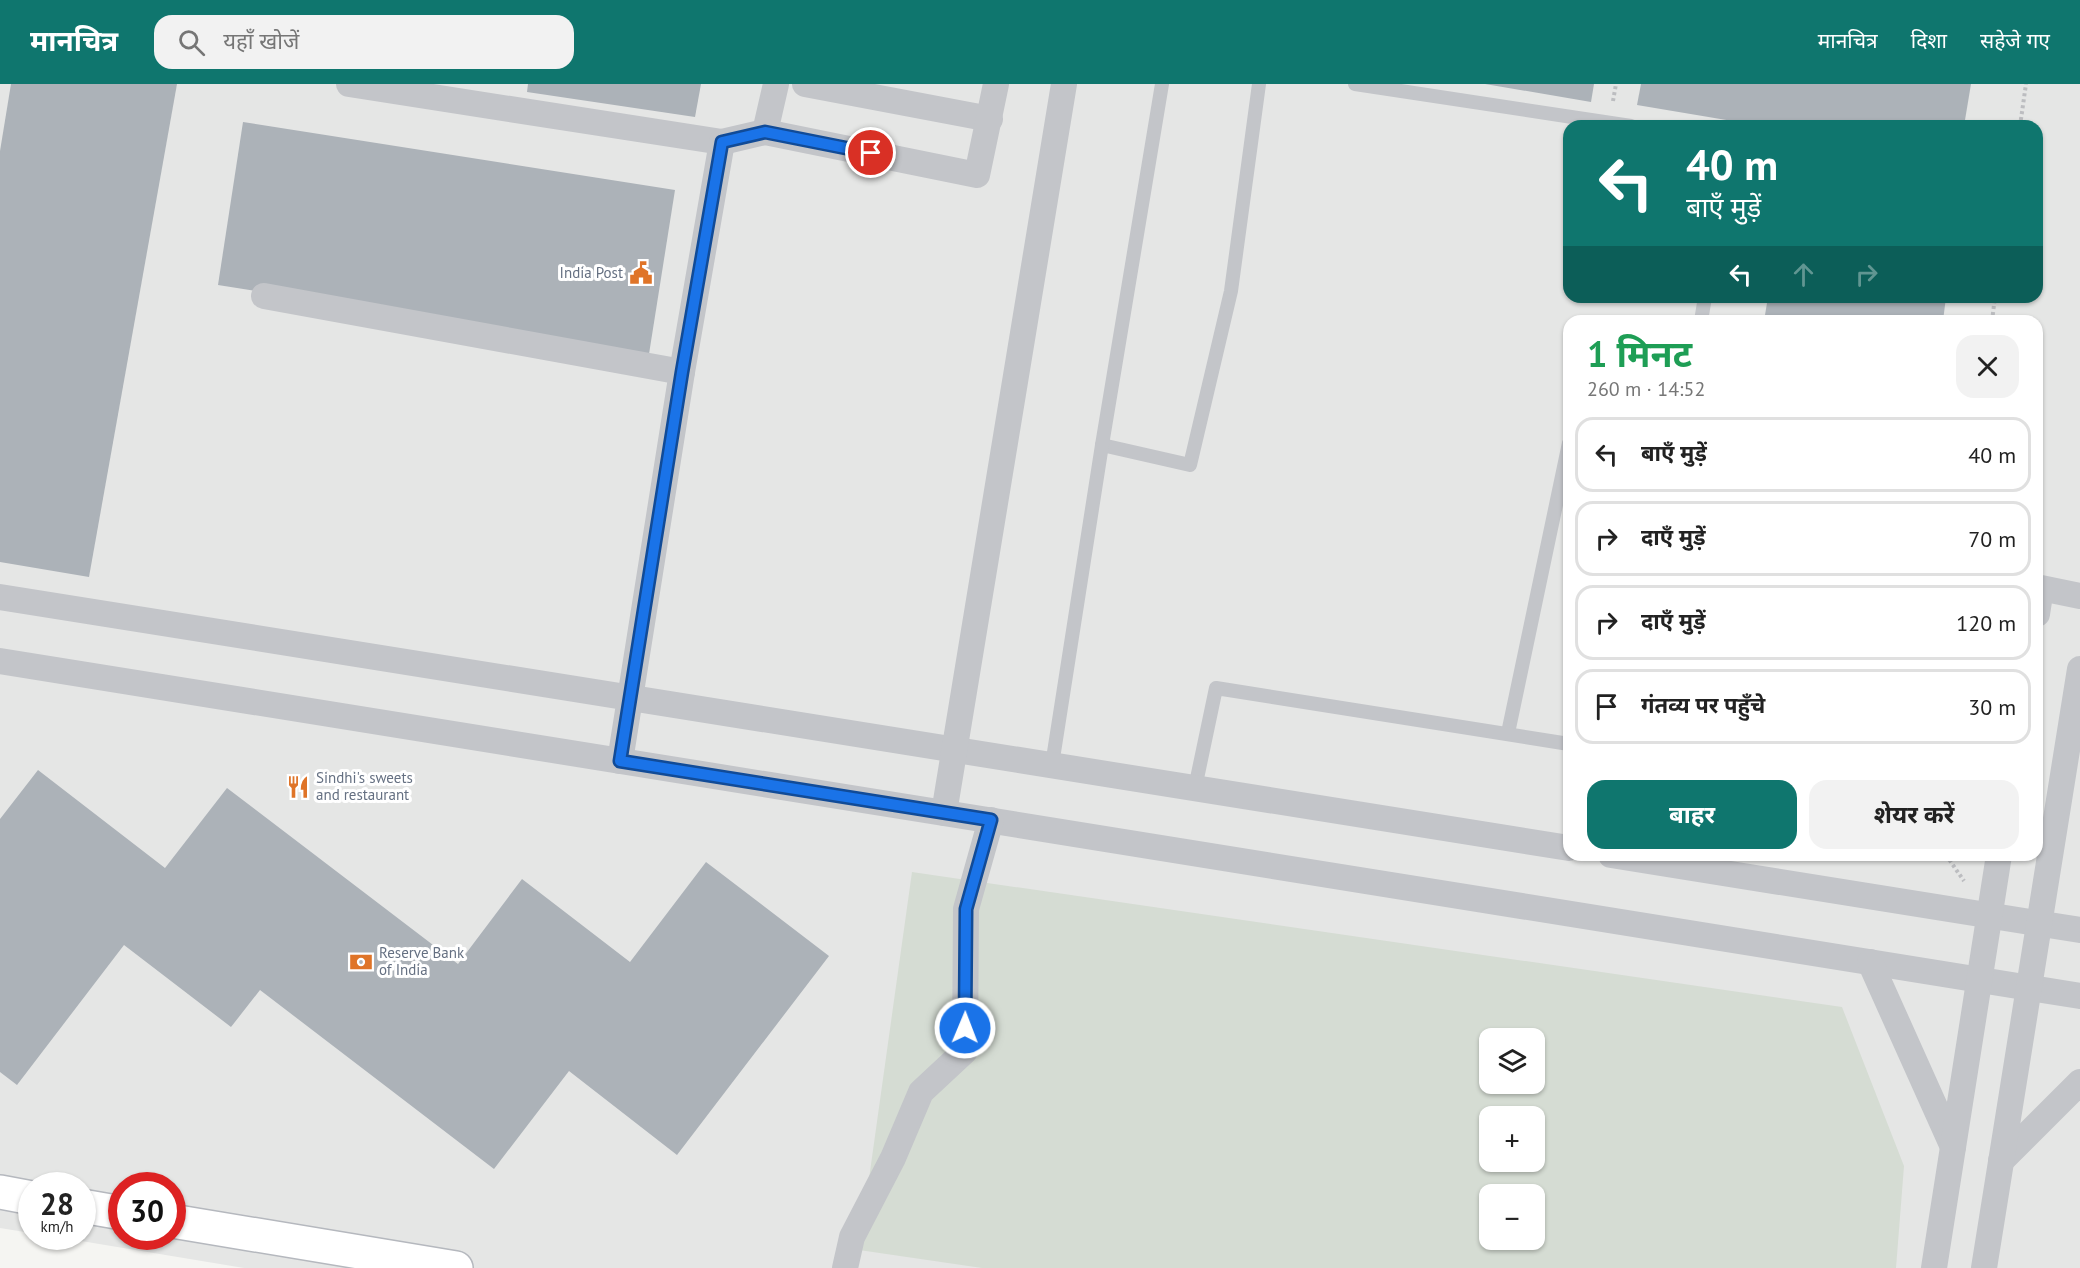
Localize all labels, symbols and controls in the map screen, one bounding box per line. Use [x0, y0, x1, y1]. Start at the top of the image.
search box [154, 15, 574, 69]
text: मानचित्र [30, 22, 118, 59]
icon: search [175, 26, 208, 59]
text: यहाँ खोजें [223, 27, 299, 55]
text: मानचित्र [1818, 27, 1878, 54]
text: दिशा [1911, 27, 1947, 54]
text: सहेजे गए [1980, 27, 2050, 54]
pin [845, 127, 896, 178]
icon: arrive [854, 136, 887, 169]
text: 40 m [1686, 137, 1778, 192]
icon: left [1587, 144, 1665, 222]
text: बाएँ मुड़ें [1686, 190, 1761, 224]
icon: left [1724, 258, 1757, 291]
icon: ahead [1787, 258, 1820, 291]
icon: right [1850, 258, 1883, 291]
public building icon: India Post [628, 260, 654, 286]
place label: India Post [560, 263, 623, 282]
text: 1 मिनट [1587, 330, 1692, 377]
button: close [1956, 335, 2019, 398]
text: 260 m · 14:52 [1587, 376, 1705, 402]
icon: left [1590, 438, 1623, 471]
text: बाएँ मुड़ें [1641, 439, 1707, 467]
text: 40 m [1968, 441, 2016, 469]
icon: right [1590, 522, 1623, 555]
text: दाएँ मुड़ें [1641, 523, 1706, 551]
text: 70 m [1968, 525, 2016, 553]
icon: right [1590, 606, 1623, 639]
text: दाएँ मुड़ें [1641, 607, 1706, 635]
text: 120 m [1956, 609, 2016, 637]
icon: arrive [1590, 690, 1623, 723]
text: गंतव्य पर पहुँचे [1641, 691, 1765, 719]
text: 30 m [1968, 693, 2016, 721]
place label: Sindhi's sweets and restaurant [316, 768, 413, 804]
restaurant icon: Sindhi's sweets and restaurant [285, 774, 311, 800]
button: बाहर [1587, 780, 1797, 849]
button: शेयर करें [1809, 780, 2019, 849]
place label: Reserve Bank of India [379, 943, 465, 979]
bank icon: Reserve Bank of India [348, 949, 374, 975]
position arrow [933, 996, 997, 1060]
map controls [1479, 1028, 1545, 1250]
button: layers [1479, 1028, 1545, 1094]
button: + [1479, 1106, 1545, 1172]
speed limit sign: 30 [108, 1172, 186, 1250]
text: 28 [40, 1184, 74, 1223]
button: − [1479, 1184, 1545, 1250]
text: km/h [41, 1217, 73, 1236]

